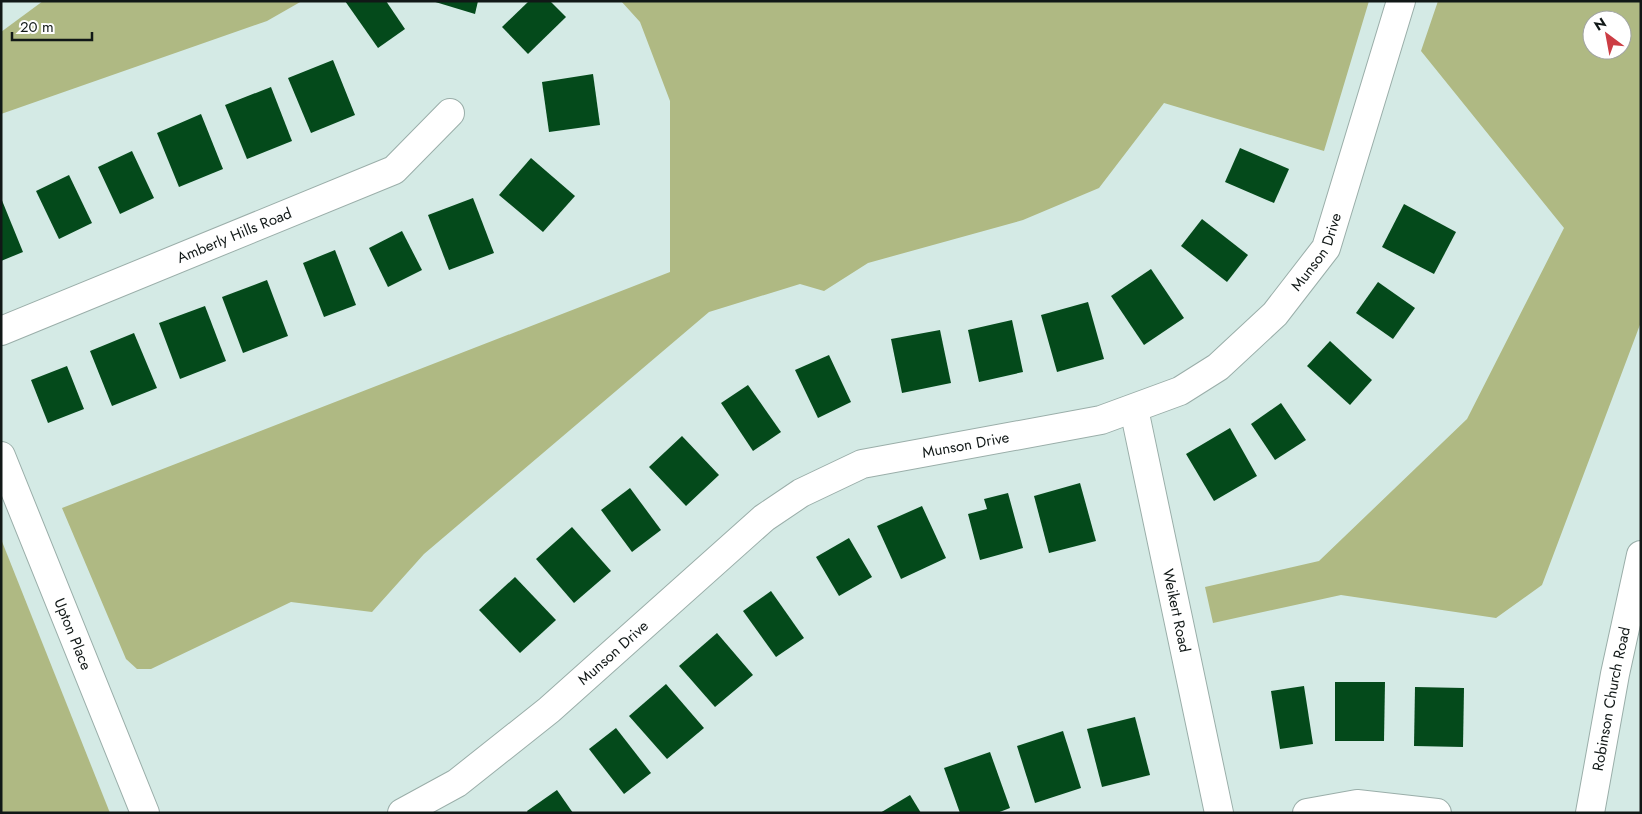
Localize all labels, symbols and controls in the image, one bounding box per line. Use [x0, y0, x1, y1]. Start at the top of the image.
scale bar [12, 10, 92, 42]
north arrow [1582, 10, 1632, 60]
text: N [1590, 13, 1610, 35]
text: 20 m [20, 16, 54, 38]
street label: Amberly Hills Road [174, 202, 295, 269]
street label: Munson Drive [1286, 210, 1347, 296]
street label: Munson Drive [920, 426, 1011, 464]
street label: Weikert Road [1157, 567, 1196, 654]
street label: Upton Place [48, 595, 97, 674]
street label: Munson Drive [573, 615, 653, 690]
street label: Robinson Church Road [1587, 625, 1636, 773]

